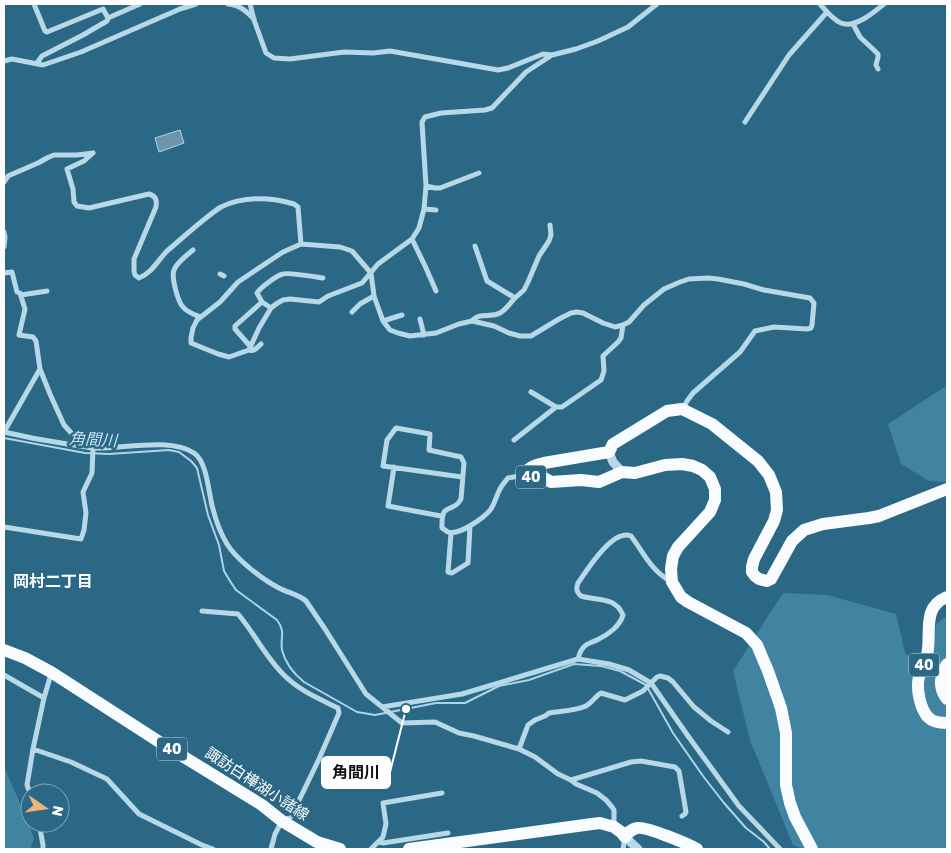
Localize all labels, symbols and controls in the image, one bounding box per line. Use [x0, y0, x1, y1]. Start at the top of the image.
water label: 角間川 [69, 429, 119, 450]
road number: 40 [516, 466, 546, 488]
district label: 岡村二丁目 [13, 572, 93, 591]
road number: 40 [909, 654, 939, 676]
road number: 40 [157, 738, 187, 761]
street label: 諏訪白樺湖小諸線 [202, 744, 312, 824]
callout: 角間川 [322, 757, 390, 788]
text: 角間川 [332, 763, 380, 782]
north arrow [20, 783, 70, 833]
text: N [48, 804, 67, 818]

